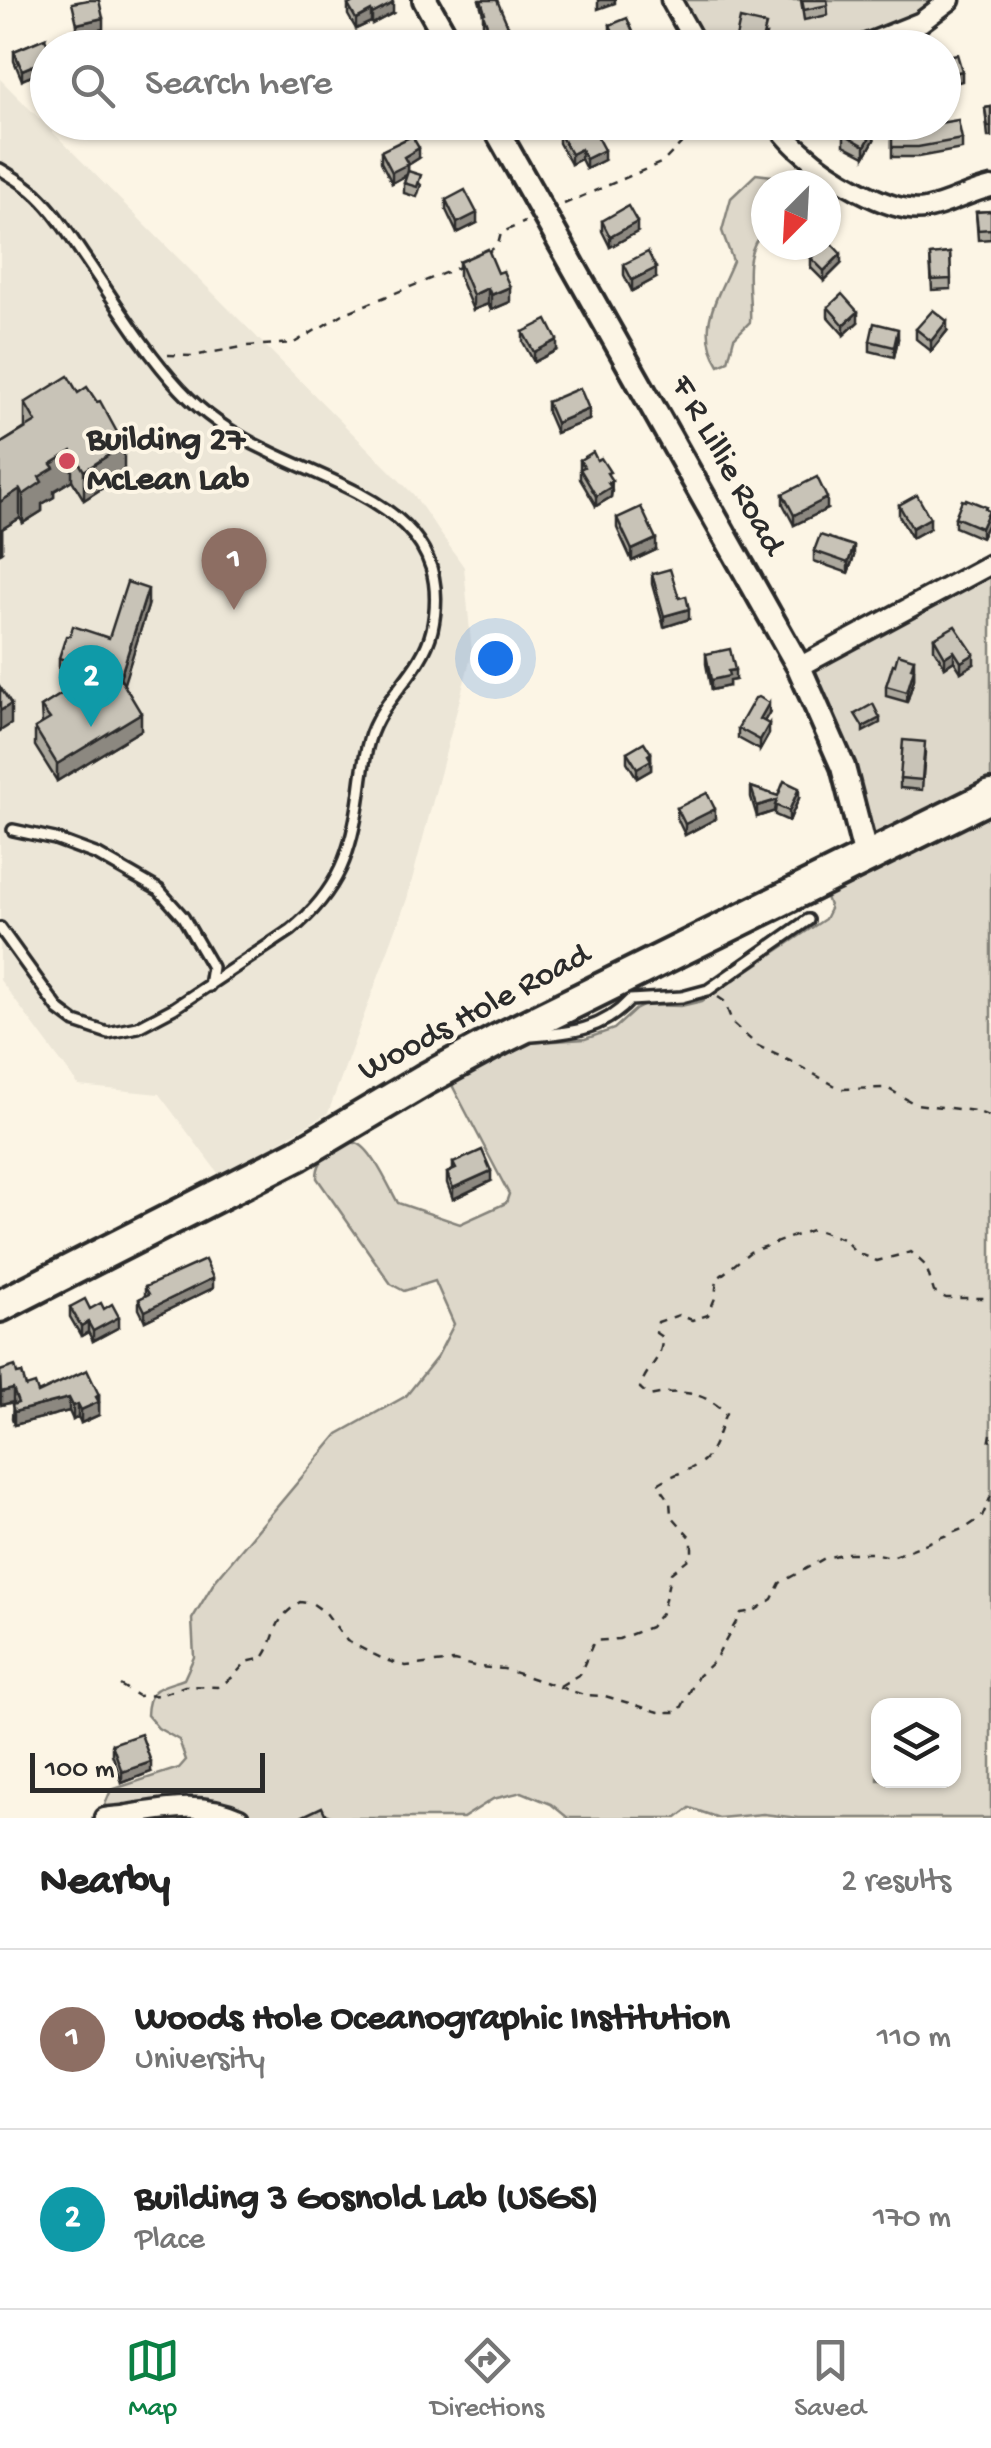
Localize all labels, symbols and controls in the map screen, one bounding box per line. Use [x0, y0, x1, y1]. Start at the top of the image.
search box [30, 30, 961, 140]
icon: search [65, 58, 120, 113]
text: Search here [145, 63, 332, 107]
north arrow [751, 170, 841, 260]
street label: F R Lillie Road [659, 368, 793, 565]
place label: Building 27 McLean Lab [86, 421, 250, 502]
marker: Building 27 McLean Lab [56, 450, 78, 472]
pin: 1 [202, 528, 266, 610]
your location [470, 633, 521, 684]
pin: 2 [58, 644, 124, 727]
street label: Woods Hole Road [352, 935, 600, 1092]
map controls [871, 1698, 961, 1788]
button: layers [871, 1698, 961, 1788]
scale bar [30, 1748, 265, 1792]
text: 100 m [45, 1754, 115, 1787]
text: Nearby [40, 1859, 170, 1908]
text: 2 results [841, 1864, 951, 1902]
text: Woods Hole Oceanographic Institution [135, 1998, 730, 2042]
text: 1 [66, 2020, 79, 2058]
text: 110 m [877, 2020, 951, 2058]
text: University [135, 2042, 265, 2080]
text: Building 3 Gosnold Lab (USGS) [135, 2178, 599, 2222]
text: 2 [65, 2200, 80, 2238]
text: 170 m [873, 2200, 951, 2238]
text: Place [135, 2222, 205, 2260]
tab: Map [125, 2333, 180, 2426]
tab: Directions [430, 2333, 544, 2426]
tab: Saved [794, 2333, 866, 2426]

